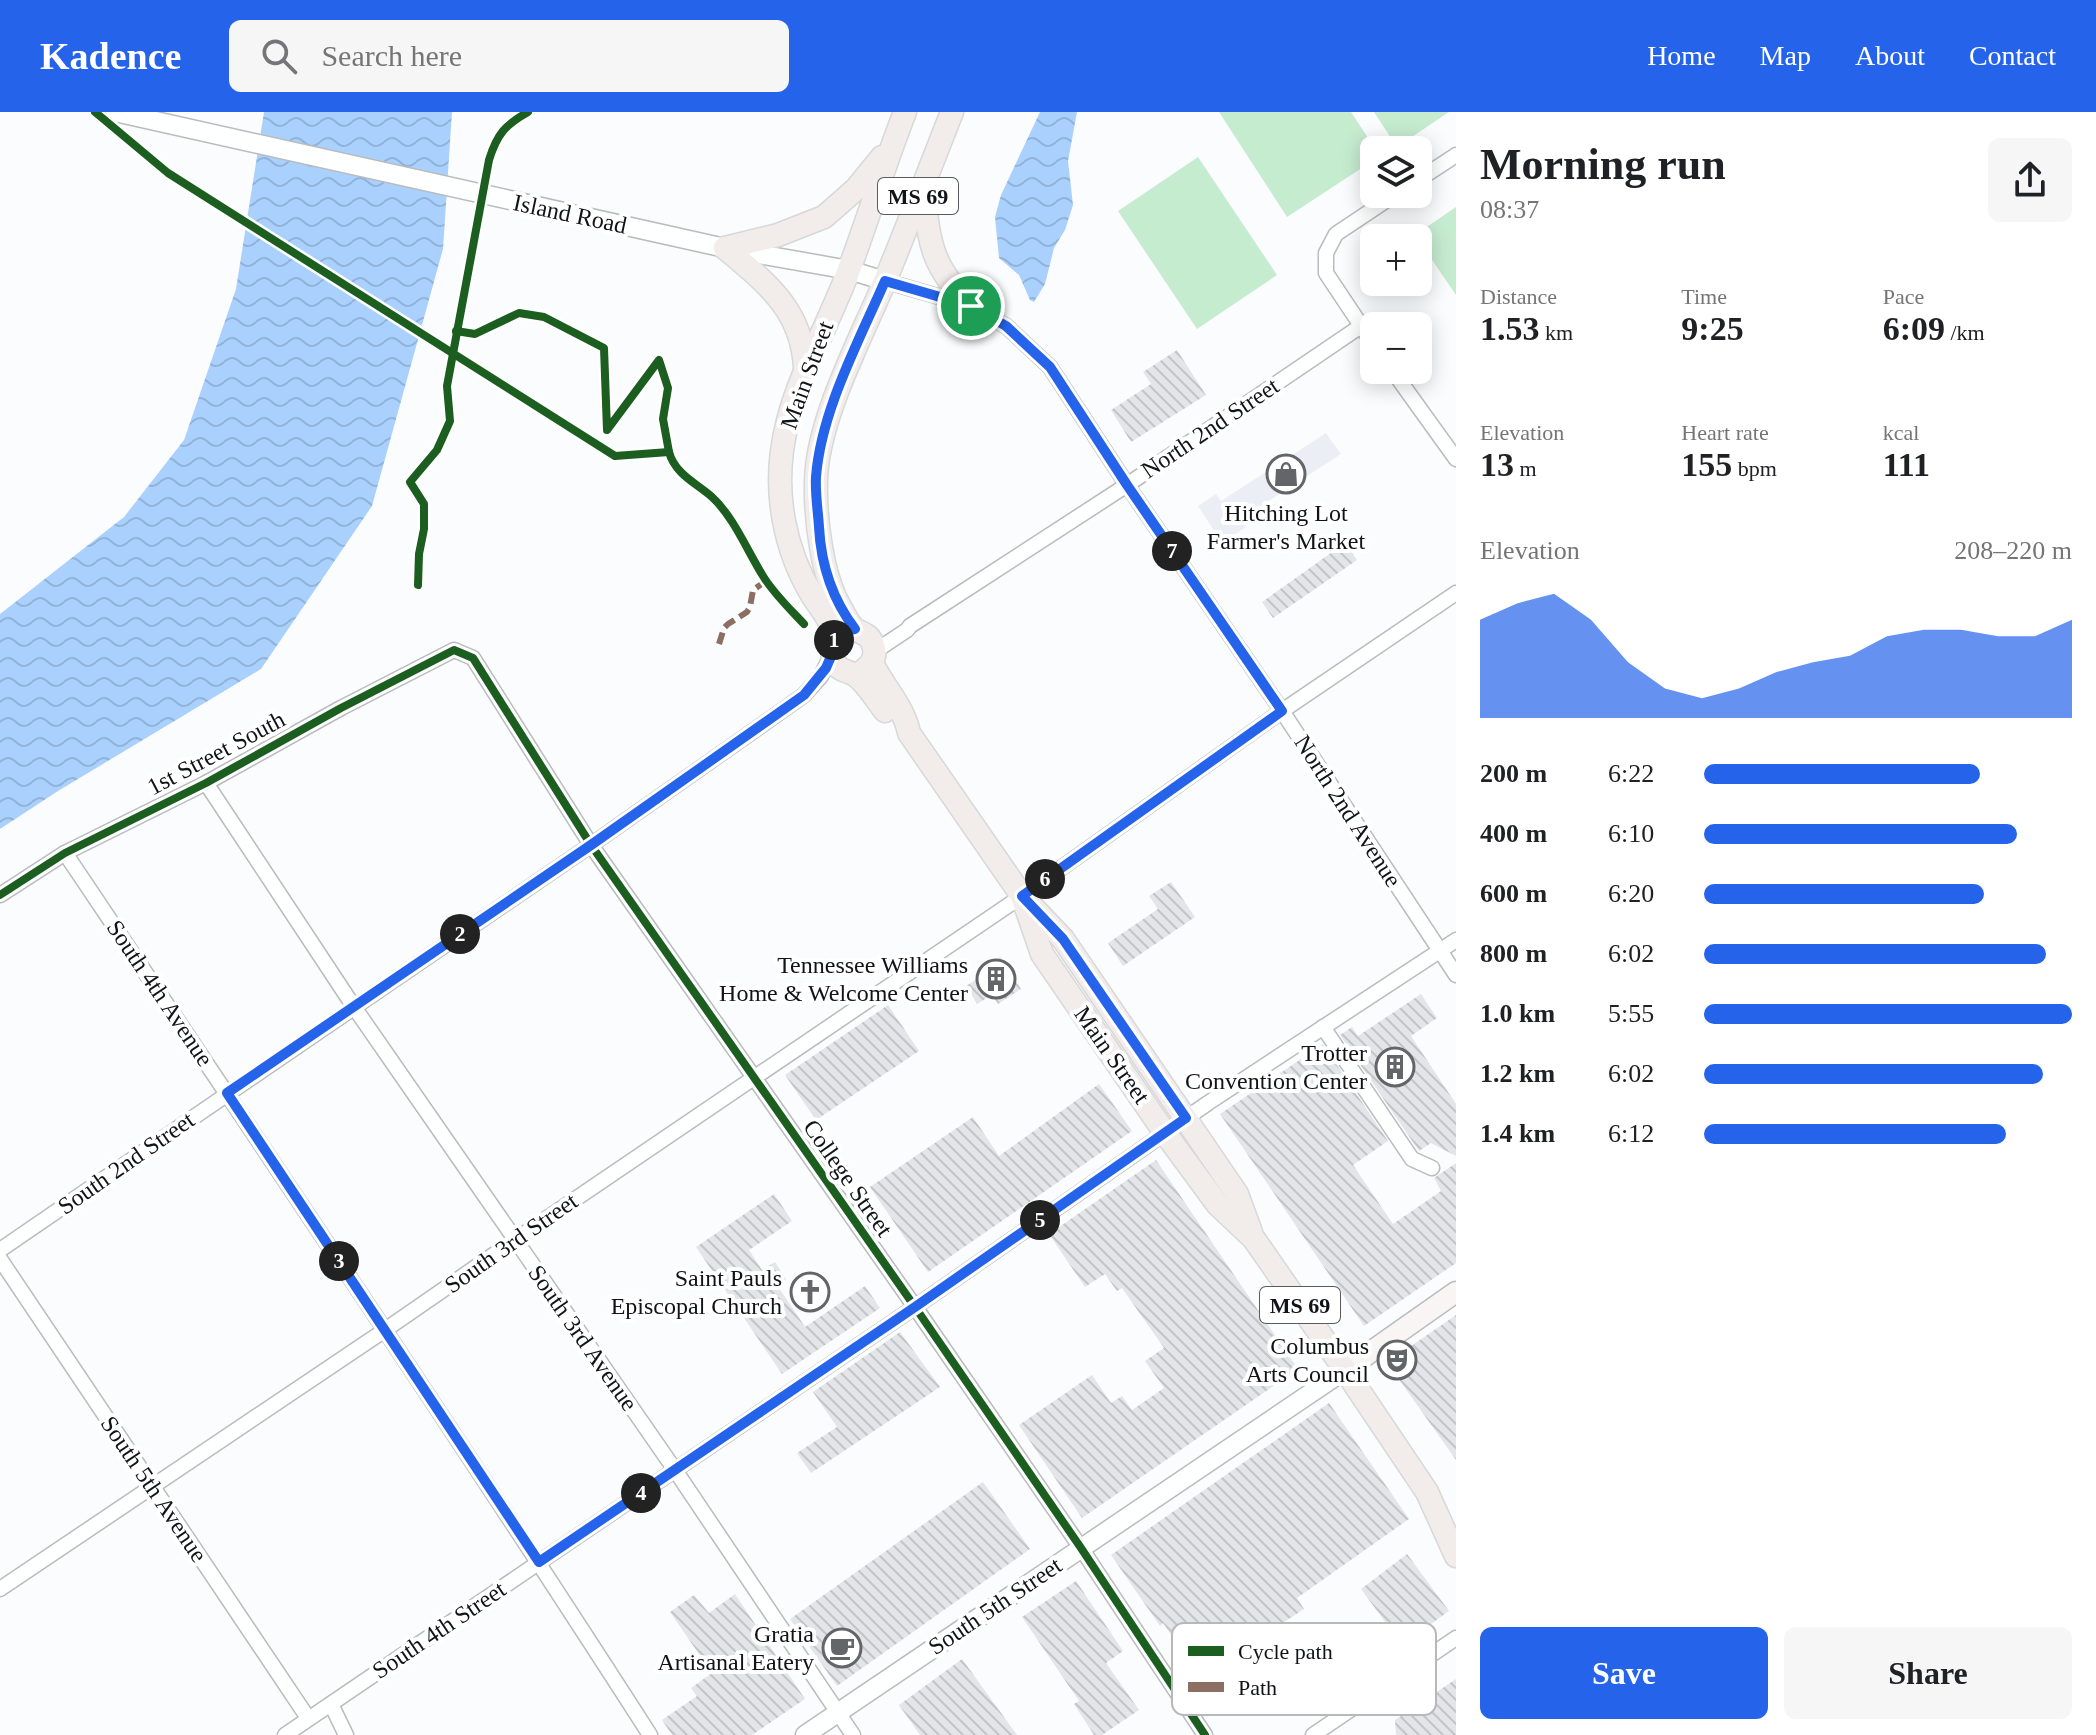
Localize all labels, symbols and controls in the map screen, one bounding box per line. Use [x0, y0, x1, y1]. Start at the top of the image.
search box [229, 20, 789, 92]
icon: search [257, 34, 301, 78]
text: Kadence [40, 35, 181, 77]
text: Search here [321, 39, 462, 72]
text: Home [1647, 40, 1716, 71]
text: Map [1760, 40, 1811, 71]
text: About [1855, 40, 1925, 71]
text: Contact [1969, 40, 2056, 71]
map controls [1360, 136, 1432, 384]
button: layers [1360, 136, 1432, 208]
button: share [1988, 138, 2072, 222]
text: Morning run [1480, 140, 1726, 189]
road number: MS 69 [878, 178, 958, 214]
street label: Island Road [511, 189, 629, 239]
text: 08:37 [1480, 195, 1539, 224]
button: + [1360, 224, 1432, 296]
pin [937, 272, 1005, 340]
icon: arrive [949, 284, 993, 328]
text: Distance [1480, 284, 1557, 309]
text: Time [1681, 284, 1727, 309]
text: Pace [1883, 284, 1924, 309]
text: 1.53 [1480, 310, 1540, 347]
text: 9:25 [1681, 310, 1744, 347]
text: 6:09 [1883, 310, 1945, 347]
button: − [1360, 312, 1432, 384]
street label: Main Street [776, 317, 839, 432]
text: km [1540, 320, 1573, 345]
text: /km [1945, 320, 1985, 345]
street label: North 2nd Street [1136, 372, 1284, 484]
text: Elevation [1480, 420, 1564, 445]
text: Heart rate [1681, 420, 1769, 445]
text: kcal [1883, 420, 1919, 445]
text: 13 [1480, 446, 1514, 483]
text: 155 [1681, 446, 1732, 483]
text: 111 [1883, 446, 1930, 483]
shop icon: Hitching Lot Farmer's Market [1265, 453, 1307, 495]
text: m [1514, 456, 1537, 481]
text: bpm [1732, 456, 1777, 481]
place label: Hitching Lot Farmer's Market [1207, 500, 1365, 554]
pin: 7 [1152, 531, 1192, 571]
text: Elevation [1480, 536, 1580, 565]
text: 208–220 m [1954, 536, 2072, 565]
text: 7 [1167, 538, 1178, 563]
pin: 1 [814, 620, 854, 660]
text: 1 [829, 627, 840, 652]
street label: 1st Street South [143, 706, 289, 800]
street label: North 2nd Avenue [1289, 730, 1407, 892]
text: 200 m [1480, 759, 1547, 788]
text: 6:22 [1608, 759, 1654, 788]
text: 400 m [1480, 819, 1547, 848]
text: 6:10 [1608, 819, 1654, 848]
pin: 6 [1025, 859, 1065, 899]
text: 6 [1040, 866, 1051, 891]
text: 600 m [1480, 879, 1547, 908]
text: 6:20 [1608, 879, 1654, 908]
pin: 2 [440, 914, 480, 954]
street label: South 4th Avenue [102, 915, 218, 1071]
text: 2 [455, 921, 466, 946]
text: 800 m [1480, 939, 1547, 968]
text: 6:02 [1608, 939, 1654, 968]
place label: Tennessee Williams Home & Welcome Center [719, 952, 968, 1006]
building icon: Tennessee Williams Home & Welcome Center [975, 958, 1017, 1000]
text: 1.0 km [1480, 999, 1555, 1028]
text: 5:55 [1608, 999, 1654, 1028]
street label: Main Street [1069, 1001, 1155, 1109]
place label: Trotter Convention Center [1185, 1040, 1367, 1094]
building icon: Trotter Convention Center [1374, 1046, 1416, 1088]
text: 1.2 km [1480, 1059, 1555, 1088]
text: 6:02 [1608, 1059, 1654, 1088]
street label: South 2nd Street [53, 1106, 199, 1220]
street label: College Street [798, 1115, 898, 1242]
text: 1.4 km [1480, 1119, 1555, 1148]
text: 6:12 [1608, 1119, 1654, 1148]
street label: South 3rd Street [440, 1187, 583, 1298]
pin: 5 [1020, 1200, 1060, 1240]
text: 5 [1035, 1207, 1046, 1232]
pin: 3 [319, 1241, 359, 1281]
text: 3 [334, 1248, 345, 1273]
street label: South 3rd Avenue [523, 1260, 643, 1416]
place label: Saint Pauls Episcopal Church [611, 1265, 782, 1319]
church icon: Saint Pauls Episcopal Church [789, 1271, 831, 1313]
road number: MS 69 [1260, 1287, 1340, 1323]
place label: Columbus Arts Council [1246, 1333, 1369, 1387]
theatre icon: Columbus Arts Council [1376, 1339, 1418, 1381]
street label: South 5th Avenue [96, 1411, 212, 1567]
pin: 4 [621, 1473, 661, 1513]
text: 4 [636, 1480, 647, 1505]
street label: South 5th Street [924, 1552, 1067, 1660]
street label: South 4th Street [368, 1576, 511, 1684]
place label: Gratia Artisanal Eatery [657, 1621, 814, 1675]
legend [1172, 1623, 1436, 1715]
cafe icon: Gratia Artisanal Eatery [821, 1627, 863, 1669]
button: Save [1480, 1627, 1768, 1719]
button: Share [1784, 1627, 2072, 1719]
text: Cycle path [1238, 1639, 1333, 1664]
text: Path [1238, 1675, 1277, 1700]

